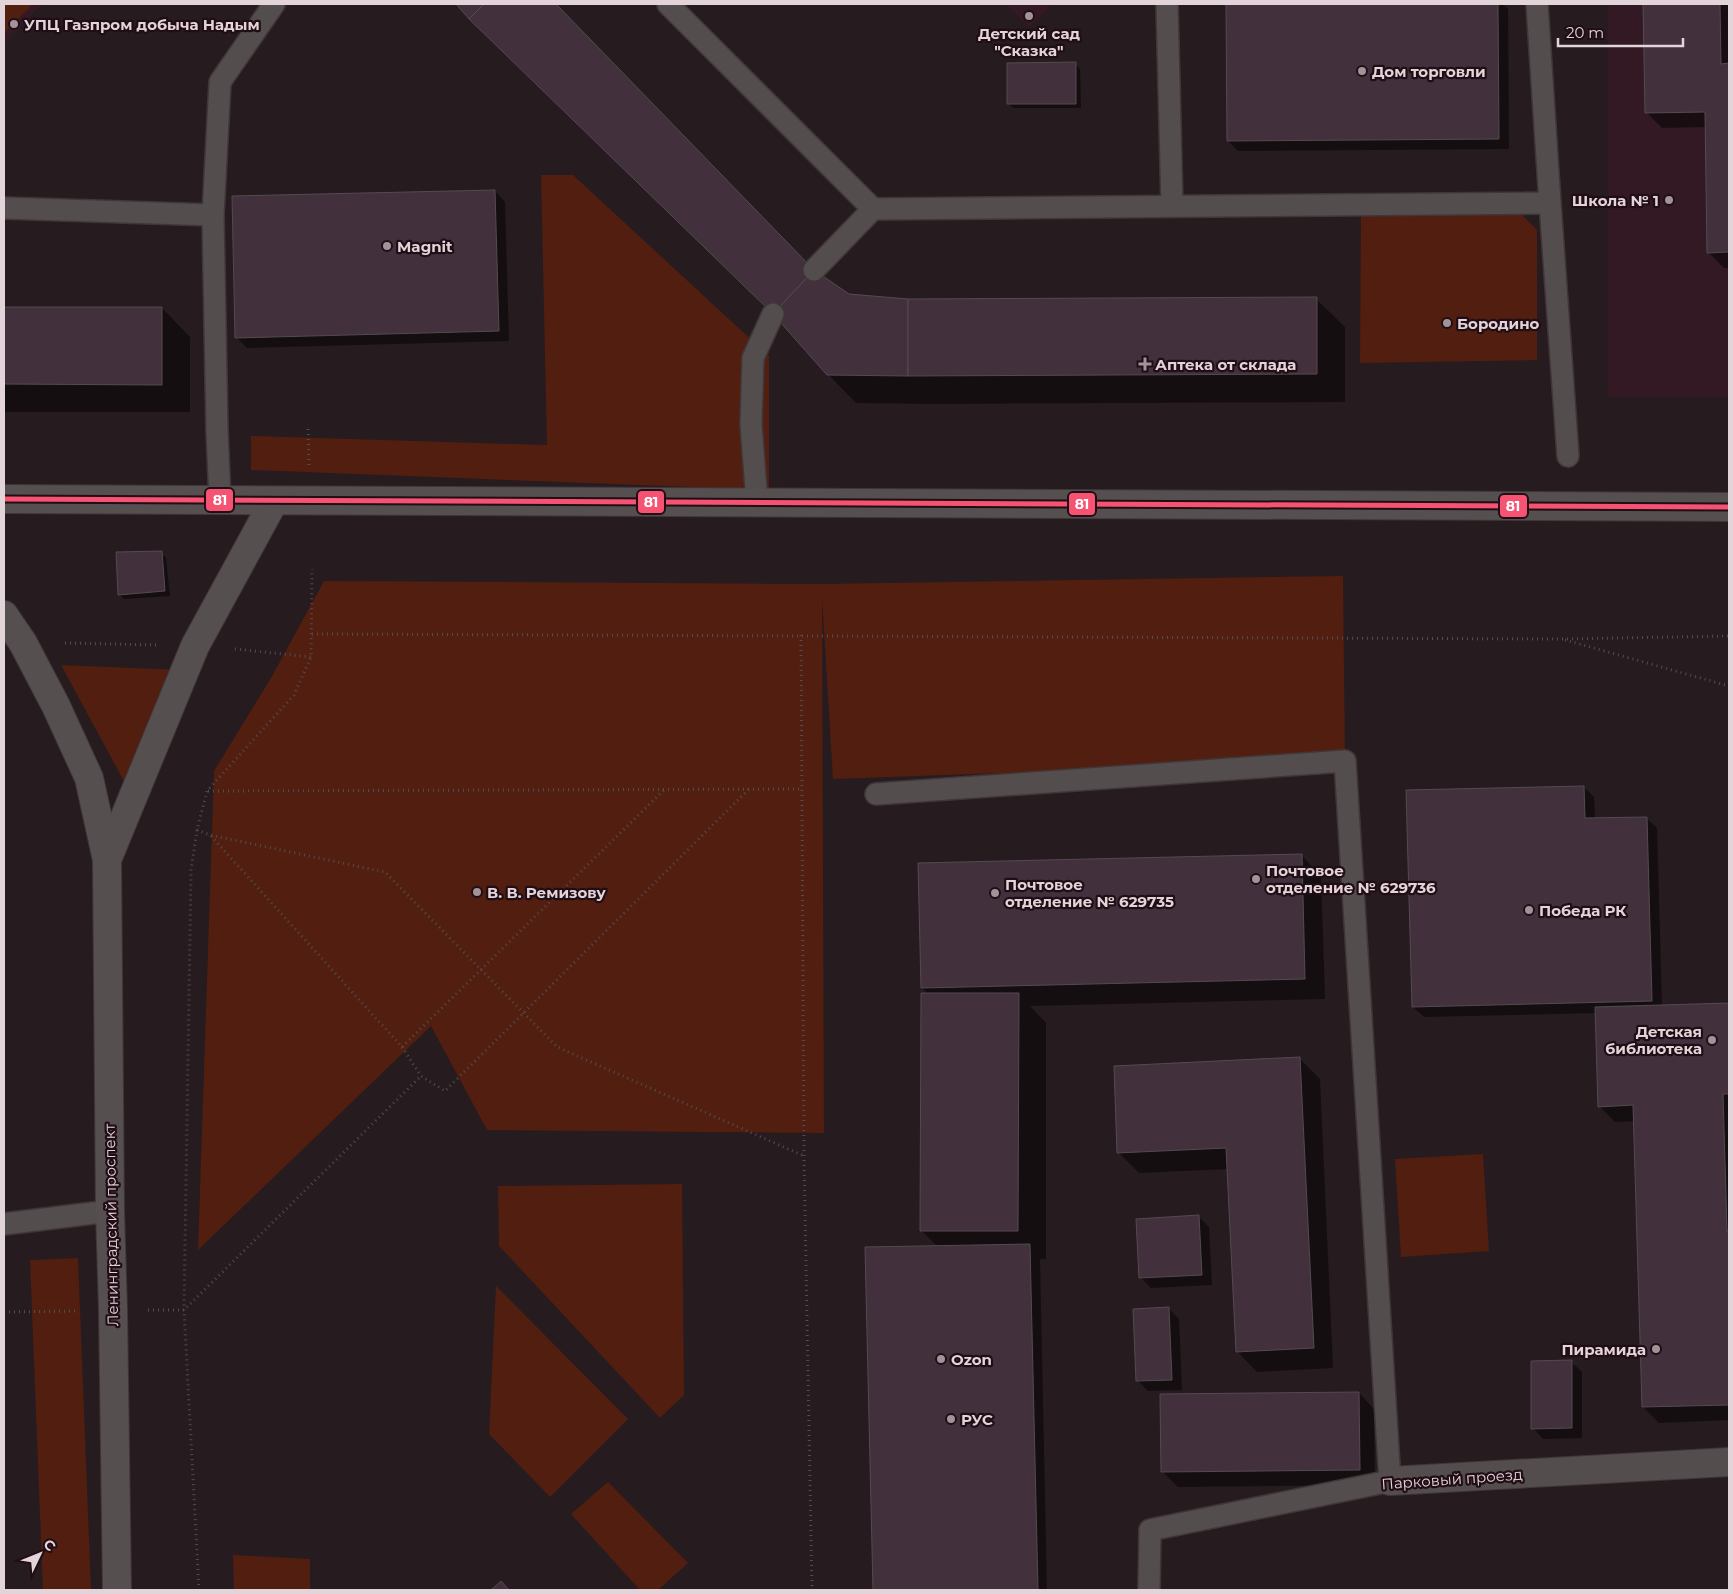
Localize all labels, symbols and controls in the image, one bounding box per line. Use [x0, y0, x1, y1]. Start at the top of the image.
marker: Детский сад "Сказка" [1023, 10, 1035, 22]
place label: УПЦ Газпром добыча Надым [24, 15, 260, 34]
scale bar [1558, 15, 1683, 47]
marker: УПЦ Газпром добыча Надым [8, 18, 20, 30]
text: 20 m [1566, 23, 1604, 42]
place label: Детский сад "Сказка" [978, 24, 1080, 60]
place label: Дом торговли [1372, 62, 1486, 81]
marker: Дом торговли [1356, 65, 1368, 77]
place label: Школа № 1 [1572, 191, 1659, 210]
marker: Школа № 1 [1663, 194, 1675, 206]
place label: Magnit [397, 237, 453, 256]
marker: Magnit [381, 240, 393, 252]
place label: Бородино [1457, 314, 1540, 333]
marker: Бородино [1441, 317, 1453, 329]
place label: Аптека от склада [1155, 355, 1296, 374]
marker: Аптека от склада [1139, 358, 1151, 370]
line badge: 81 [205, 488, 234, 512]
line badge: 81 [637, 490, 665, 514]
text: 81 [213, 491, 227, 509]
line badge: 81 [1068, 492, 1096, 516]
text: 81 [644, 493, 658, 511]
line badge: 81 [1499, 494, 1528, 518]
text: 81 [1075, 495, 1089, 513]
text: 81 [1506, 497, 1520, 515]
place label: Почтовое отделение № 629736 [1266, 861, 1436, 897]
marker: Почтовое отделение № 629736 [1250, 873, 1262, 885]
place label: Почтовое отделение № 629735 [1005, 875, 1174, 911]
place label: В. В. Ремизову [487, 883, 607, 902]
marker: В. В. Ремизову [471, 886, 483, 898]
marker: Почтовое отделение № 629735 [989, 887, 1001, 899]
place label: Победа РК [1539, 901, 1626, 920]
marker: Победа РК [1523, 904, 1535, 916]
place label: Детская библиотека [1605, 1022, 1702, 1058]
marker: Детская библиотека [1706, 1034, 1718, 1046]
street label: Ленинградский проспект [100, 1123, 122, 1326]
place label: Пирамида [1561, 1340, 1646, 1359]
marker: Пирамида [1650, 1343, 1662, 1355]
place label: Ozon [951, 1350, 992, 1369]
marker: Ozon [935, 1353, 947, 1365]
place label: РУС [961, 1410, 993, 1429]
marker: РУС [945, 1413, 957, 1425]
street label: Парковый проезд [1381, 1465, 1523, 1493]
north arrow [15, 1529, 65, 1579]
text: С [39, 1535, 60, 1555]

